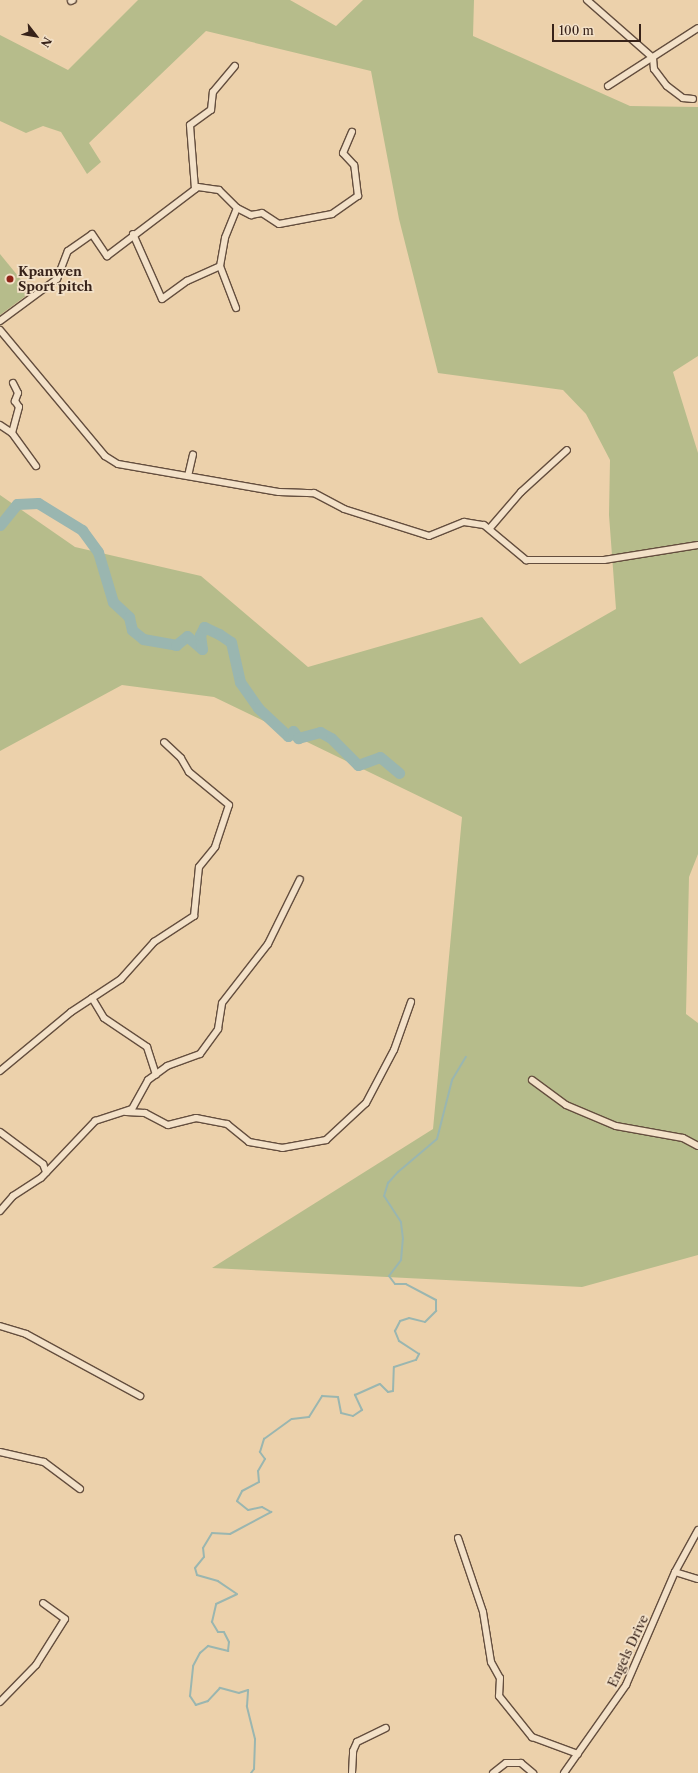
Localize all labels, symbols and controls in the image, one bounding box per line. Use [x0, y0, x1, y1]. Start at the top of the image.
north arrow [16, 16, 56, 56]
scale bar [554, 16, 643, 42]
text: 100 m [559, 23, 594, 38]
text: N [38, 34, 55, 50]
place label: Kpanwen Sport pitch [18, 264, 93, 295]
marker: Kpanwen Sport pitch [5, 274, 15, 284]
street label: Engels Drive [604, 1612, 652, 1690]

